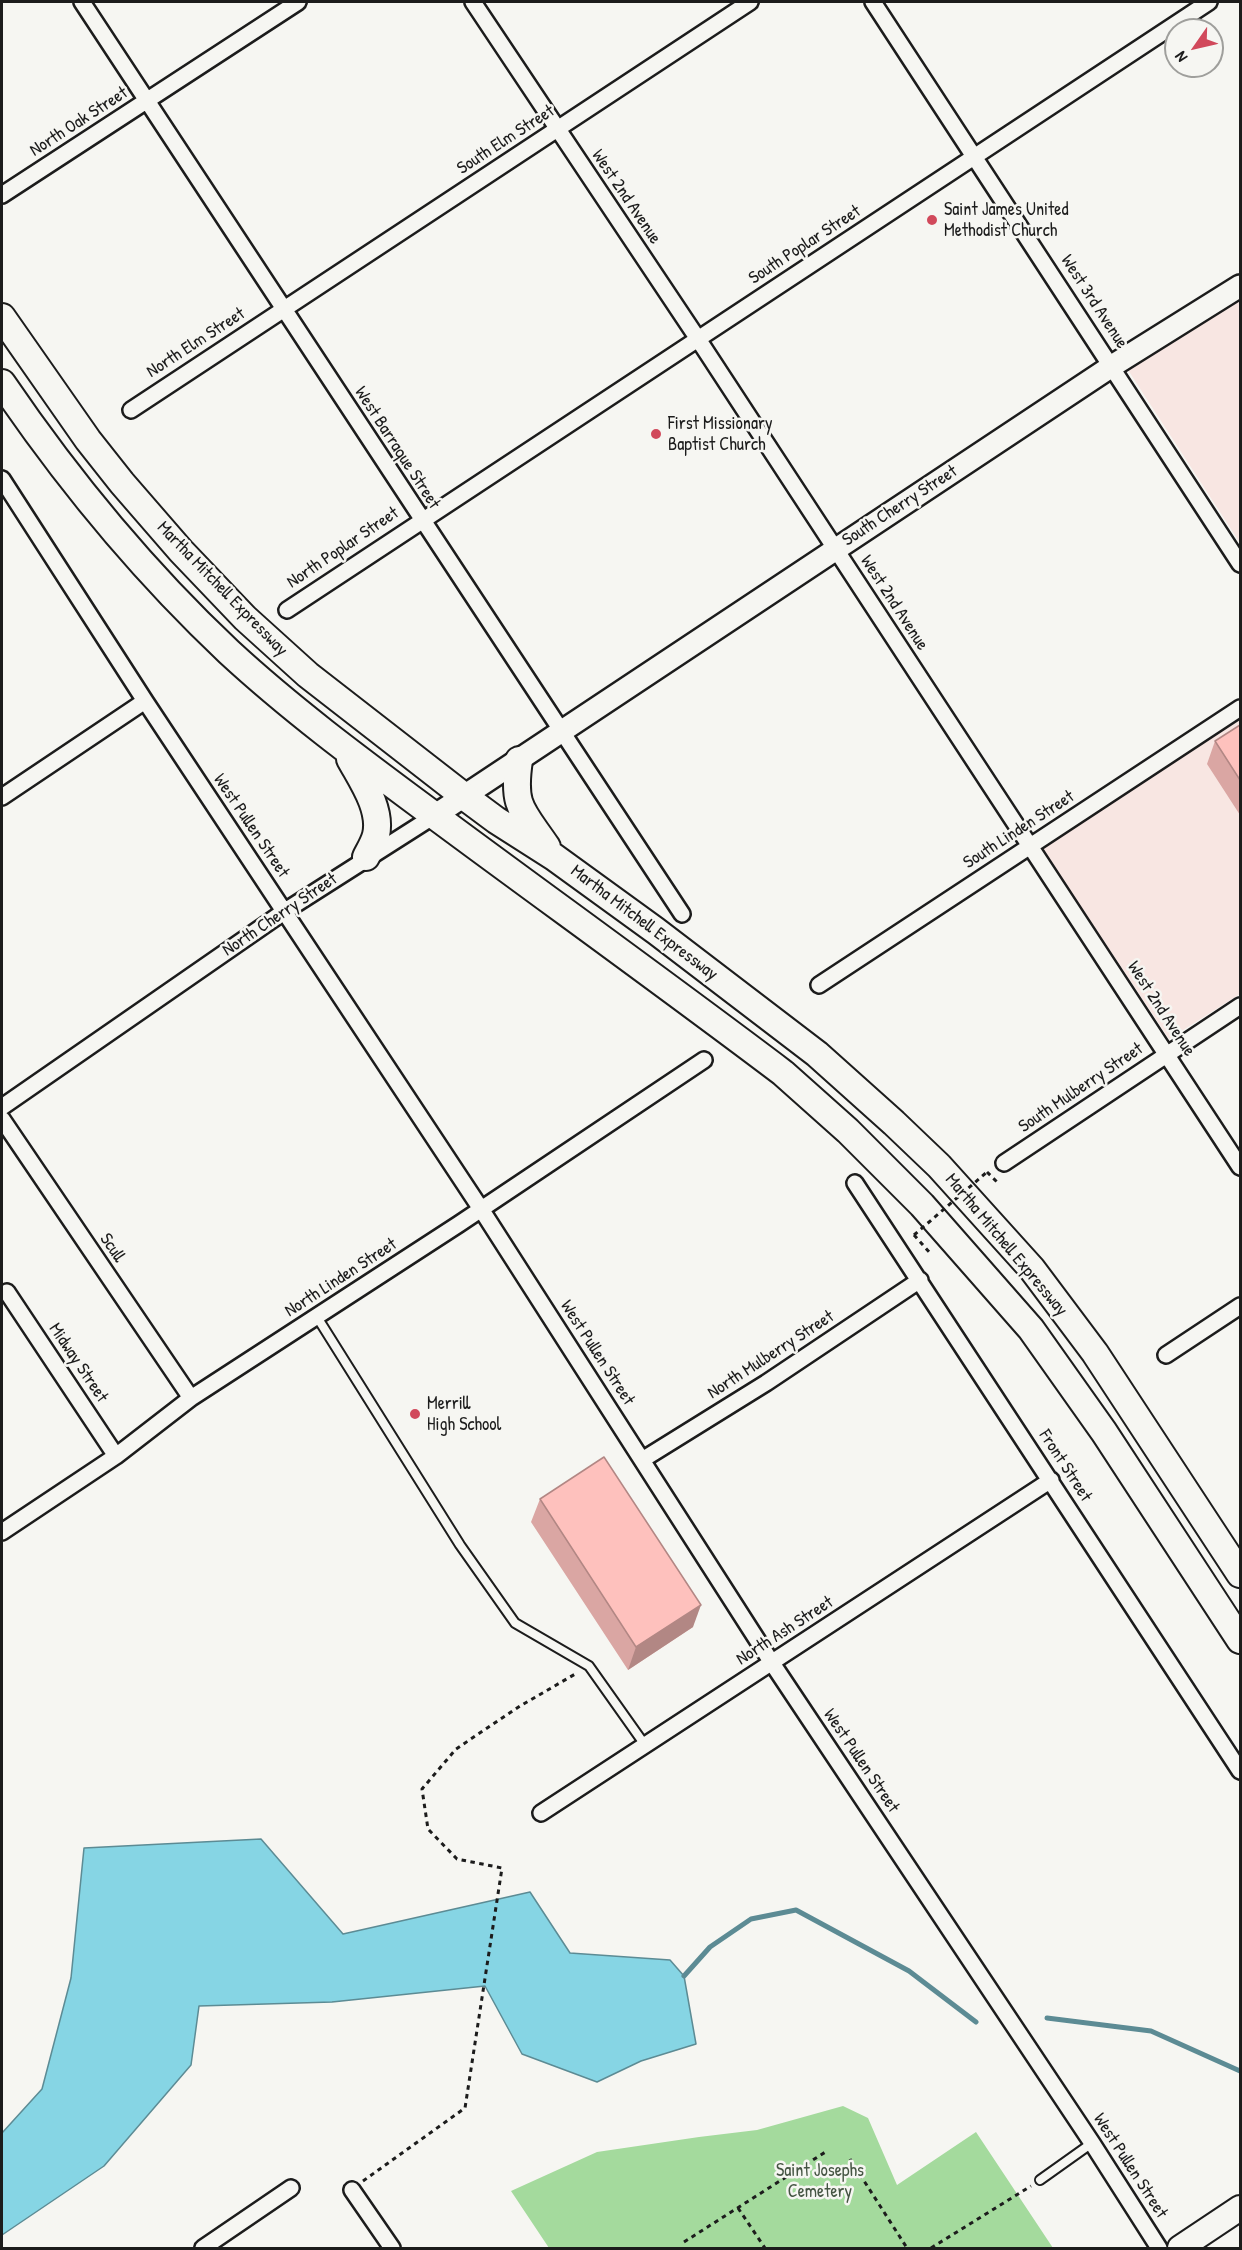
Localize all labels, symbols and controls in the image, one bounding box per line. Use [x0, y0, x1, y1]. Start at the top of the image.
north arrow [1164, 18, 1224, 78]
text: N [1169, 47, 1192, 67]
street label: North Oak Street [26, 82, 132, 162]
street label: South Elm Street [453, 101, 559, 179]
street label: West 2nd Avenue [587, 146, 665, 248]
place label: Saint James United Methodist Church [944, 199, 1068, 242]
street label: South Poplar Street [745, 201, 865, 289]
marker: Saint James United Methodist Church [925, 213, 939, 227]
street label: West 3rd Avenue [1056, 251, 1132, 353]
street label: North Elm Street [143, 303, 249, 383]
street label: West Barraque Street [349, 383, 445, 513]
place label: First Missionary Baptist Church [668, 413, 773, 456]
marker: First Missionary Baptist Church [649, 427, 663, 441]
street label: South Cherry Street [838, 461, 962, 551]
street label: North Poplar Street [283, 503, 403, 593]
street label: Martha Mitchell Expressway [152, 517, 292, 661]
street label: West 2nd Avenue [855, 551, 933, 655]
street label: West Pullen Street [208, 770, 294, 882]
street label: South Linden Street [960, 786, 1078, 874]
street label: Martha Mitchell Expressway [566, 861, 722, 985]
street label: North Cherry Street [219, 869, 341, 961]
street label: West 2nd Avenue [1122, 957, 1200, 1061]
street label: South Mulberry Street [1015, 1038, 1147, 1138]
street label: Martha Mitchell Expressway [940, 1170, 1072, 1320]
street label: Scull [95, 1229, 129, 1267]
street label: North Linden Street [281, 1234, 401, 1322]
street label: West Pullen Street [555, 1297, 639, 1409]
street label: North Mulberry Street [704, 1306, 838, 1404]
street label: Midway Street [44, 1319, 112, 1407]
place label: Merrill High School [427, 1393, 501, 1436]
marker: Merrill High School [408, 1407, 422, 1421]
street label: Front Street [1034, 1426, 1096, 1506]
street label: North Ash Street [733, 1592, 837, 1670]
street label: West Pullen Street [818, 1705, 904, 1817]
street label: West Pullen Street [1088, 2110, 1172, 2222]
park label: Saint Josephs Cemetery [776, 2160, 864, 2202]

